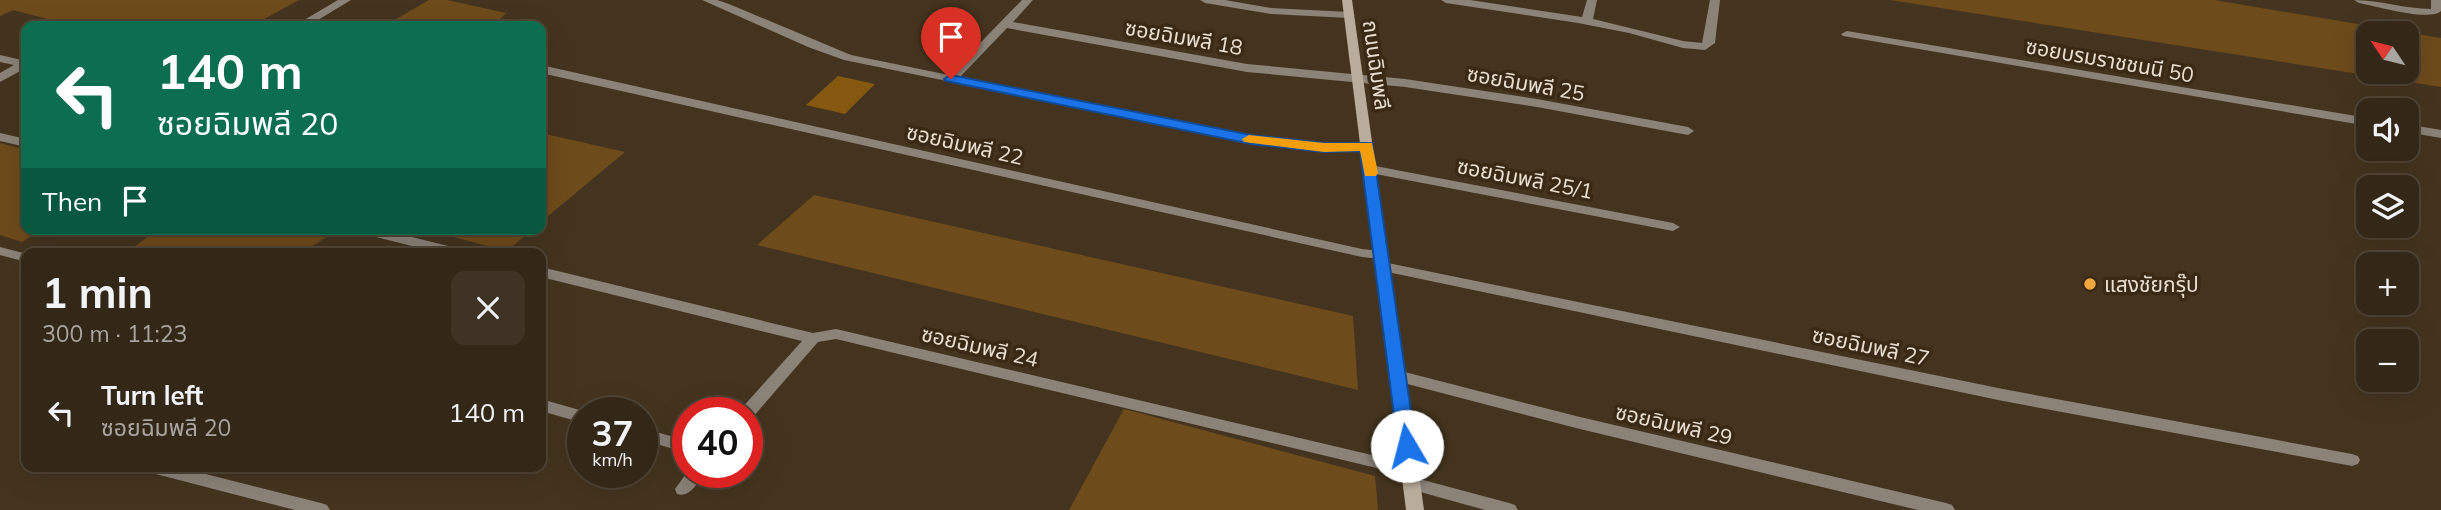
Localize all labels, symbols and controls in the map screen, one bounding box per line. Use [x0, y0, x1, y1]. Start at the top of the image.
pin [921, 7, 981, 79]
street label: ซอยฉิมพลี 18 [1123, 14, 1245, 60]
icon: arrive [932, 18, 970, 56]
street label: ถนนฉิมพลี [1358, 18, 1396, 112]
north arrow [2356, 21, 2418, 84]
map controls [2356, 21, 2419, 392]
street label: ซอยบรมราชชนนี 50 [2024, 32, 2196, 88]
text: 140 m [157, 40, 303, 101]
icon: left [42, 49, 133, 140]
street label: ซอยฉิมพลี 25 [1465, 60, 1587, 106]
button: sound [2356, 98, 2419, 161]
text: ซอยฉิมพลี 20 [157, 103, 338, 143]
street label: ซอยฉิมพลี 22 [904, 118, 1026, 170]
street label: ซอยฉิมพลี 25/1 [1455, 152, 1595, 204]
button: layers [2356, 175, 2419, 238]
icon: arrive [116, 182, 154, 220]
text: Then [42, 185, 102, 218]
button: + [2356, 252, 2419, 315]
text: 1 min [42, 266, 153, 319]
button: close [451, 271, 525, 345]
place label: แสงชัยกรุ๊ป [2104, 271, 2199, 298]
marker: แสงชัยกรุ๊ป [2082, 276, 2098, 292]
text: 300 m · 11:23 [42, 319, 187, 348]
street label: ซอยฉิมพลี 24 [919, 320, 1041, 372]
street label: ซอยฉิมพลี 27 [1810, 321, 1932, 371]
button: − [2356, 329, 2419, 392]
text: Turn left [101, 379, 203, 412]
icon: left [42, 394, 80, 432]
text: 140 m [449, 396, 525, 429]
speed limit sign: 40 [672, 397, 763, 488]
street label: ซอยฉิมพลี 29 [1613, 398, 1735, 450]
position arrow [1370, 409, 1444, 483]
text: 37 [591, 411, 634, 455]
text: ซอยฉิมพลี 20 [101, 413, 231, 442]
text: km/h [592, 448, 633, 471]

